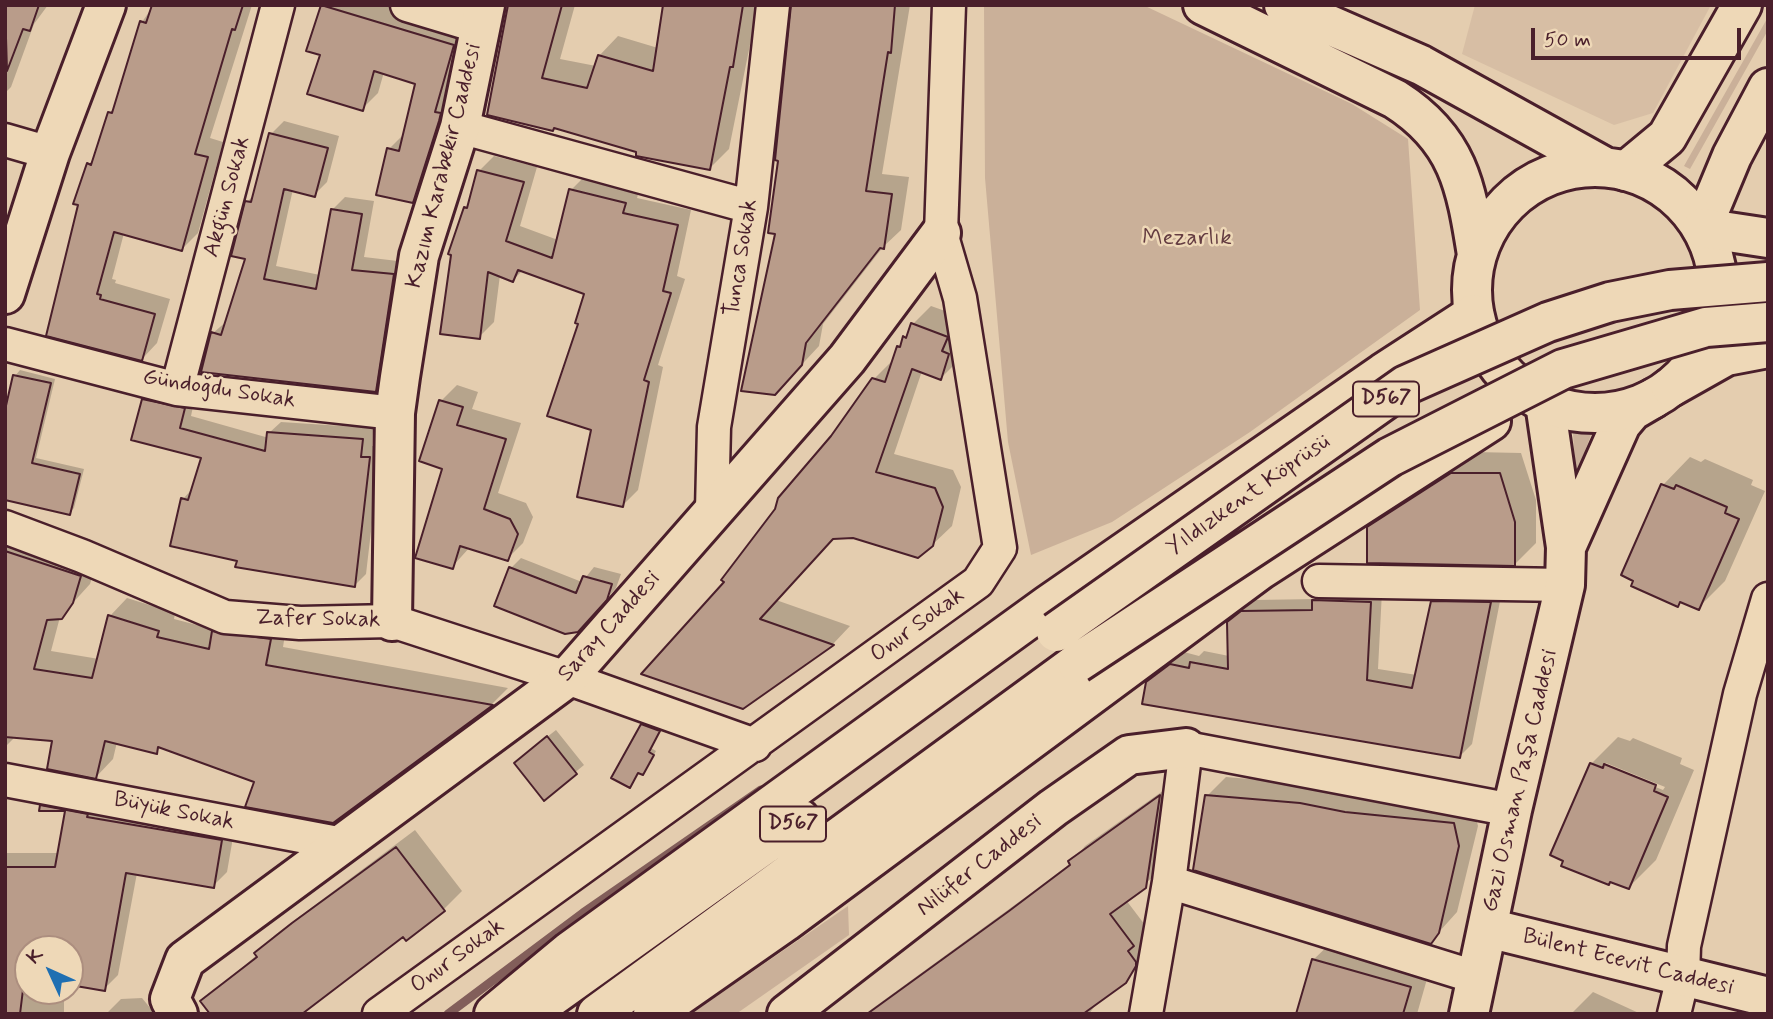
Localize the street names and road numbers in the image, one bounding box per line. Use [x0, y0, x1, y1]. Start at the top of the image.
street label: Kazım Karabekir Caddesi [401, 41, 489, 291]
street label: Akgün Sokak [199, 133, 257, 261]
street label: Tunca Sokak [719, 197, 765, 319]
street label: Gündoğdu Sokak [141, 364, 297, 416]
road number: D567 [1353, 382, 1419, 416]
street label: Yıldızkent Köprüsü [1162, 429, 1336, 563]
street label: Saray Caddesi [553, 566, 667, 688]
street label: Onur Sokak [866, 583, 970, 669]
street label: Zafer Sokak [255, 605, 381, 635]
street label: Gazi Osman Paşa Caddesi [1477, 647, 1565, 915]
street label: Büyük Sokak [111, 787, 237, 837]
road number: D567 [760, 806, 826, 842]
street label: Nilüfer Caddesi [912, 809, 1048, 923]
street label: Onur Sokak [406, 914, 510, 1000]
street label: Bülent Ecevit Caddesi [1520, 923, 1736, 1003]

